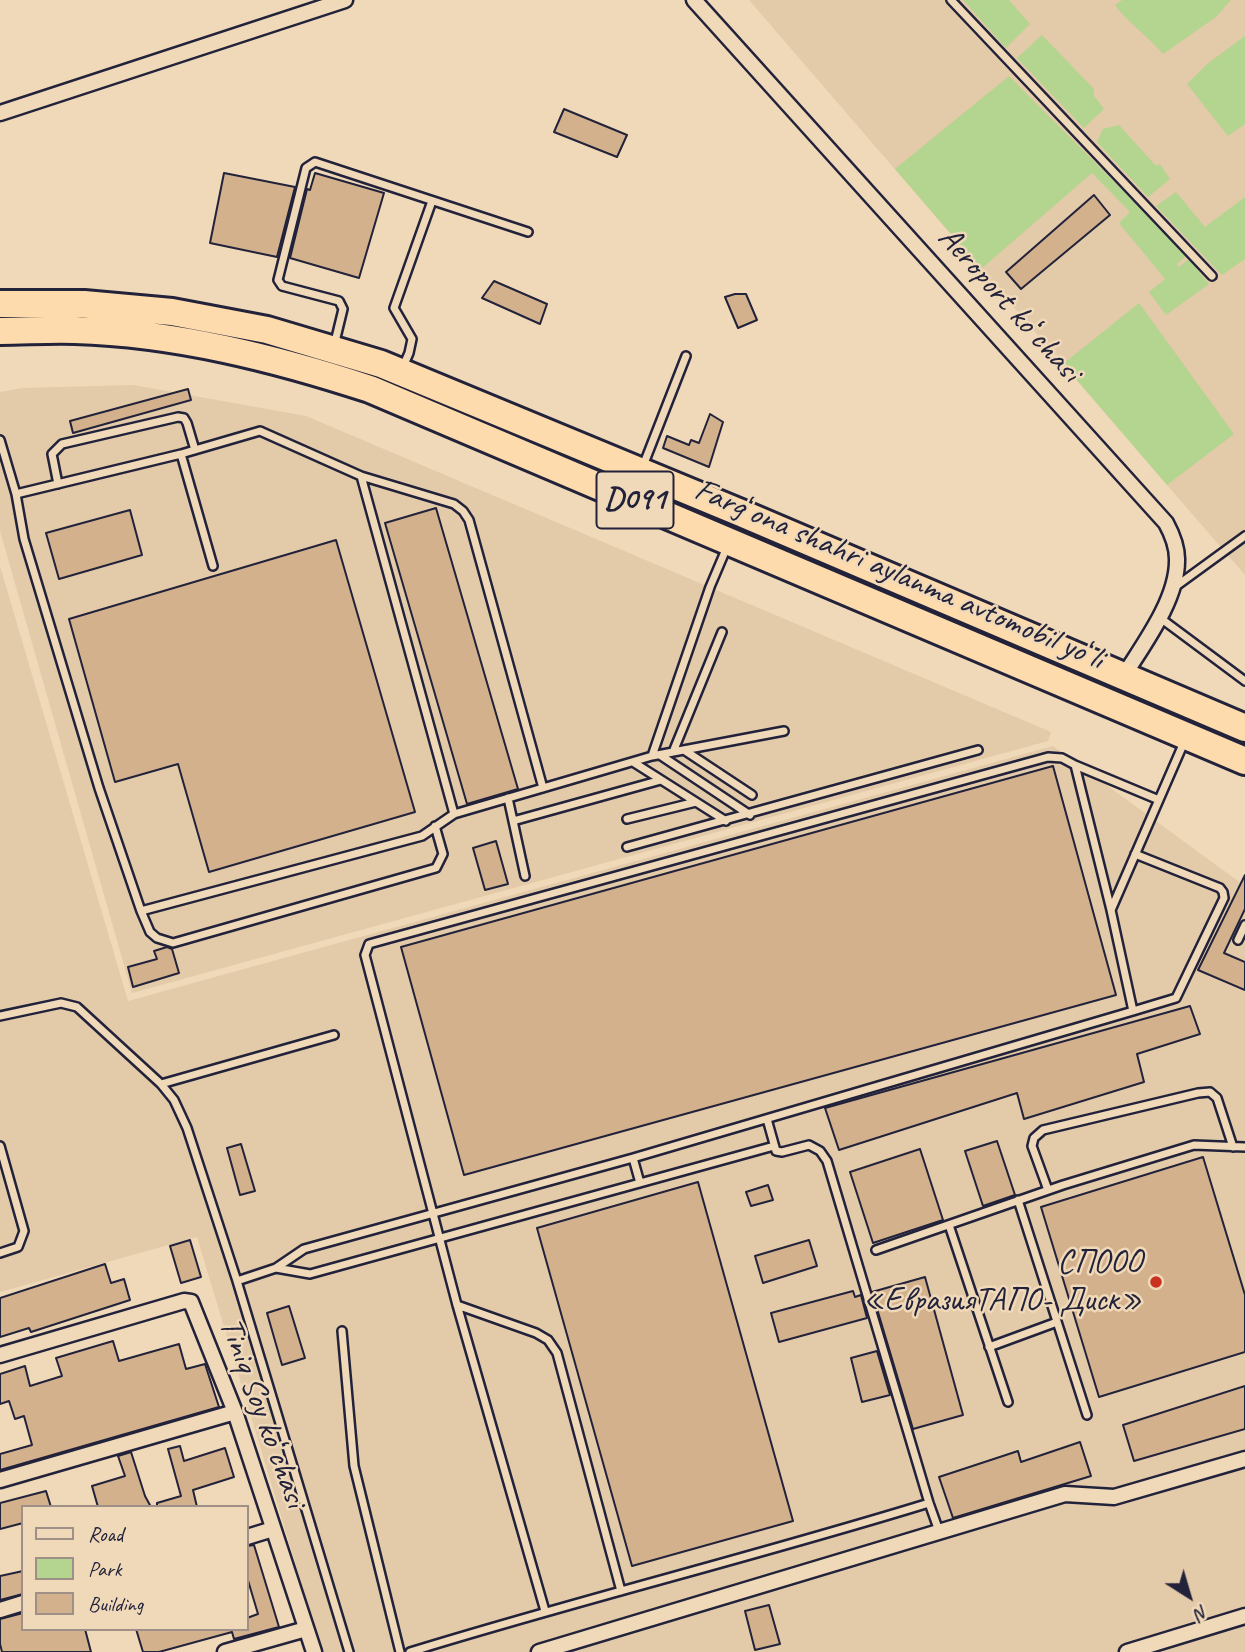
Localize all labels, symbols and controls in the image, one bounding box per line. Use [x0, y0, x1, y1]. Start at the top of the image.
street label: Aeroport koʻchasi [929, 219, 1089, 391]
street label: Fargʻona shahri aylanma avtomobil yoʻli [688, 471, 1110, 679]
road number: D091 [596, 472, 674, 528]
place label: СПООО «ЕвразияТАПО- Диск» [863, 1243, 1142, 1321]
marker: СПООО «ЕвразияТАПО- Диск» [1148, 1274, 1164, 1290]
street label: Tiniq Soy koʻchasi [209, 1313, 315, 1513]
legend [21, 1505, 248, 1631]
text: Road [88, 1521, 123, 1547]
text: Park [88, 1556, 121, 1582]
north arrow [1154, 1561, 1224, 1631]
text: Building [88, 1591, 143, 1617]
text: N [1190, 1600, 1214, 1626]

